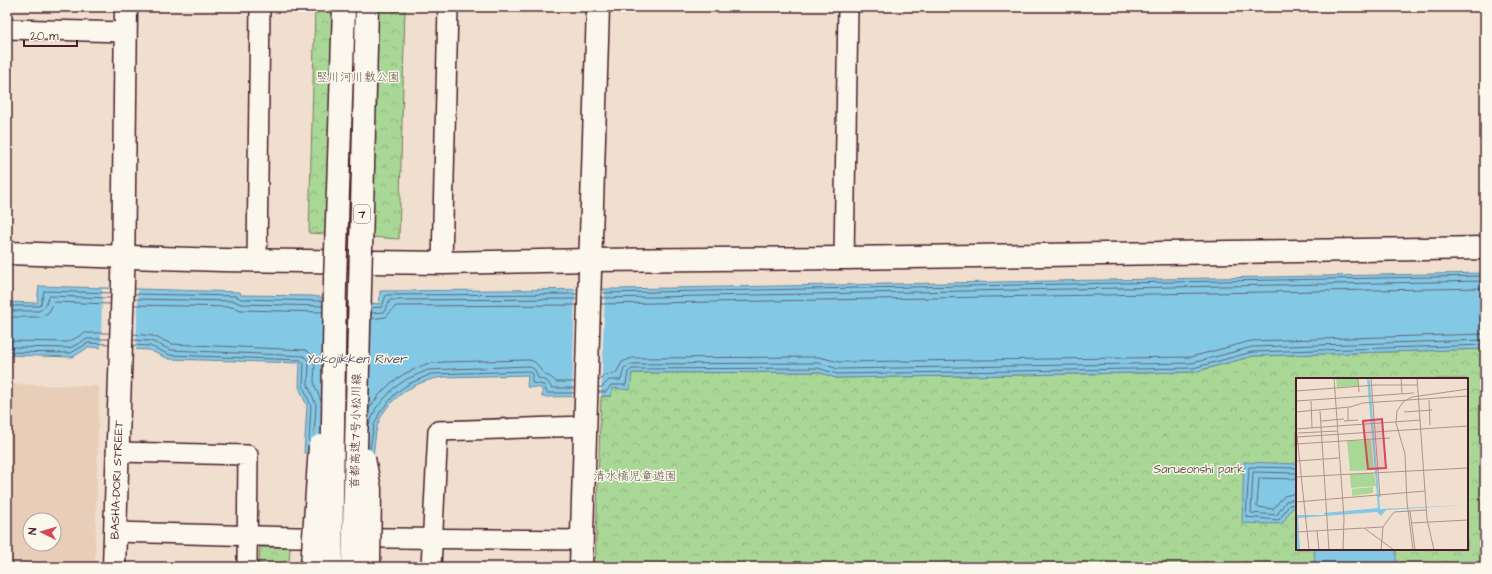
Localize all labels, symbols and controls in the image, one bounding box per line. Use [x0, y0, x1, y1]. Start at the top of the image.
scale bar [24, 22, 77, 48]
text: 20 m [30, 28, 59, 45]
park label: 竪川河川敷公園 [316, 69, 400, 86]
road number: 7 [354, 205, 370, 223]
water label: Yokojikken River [306, 350, 408, 368]
street label: 首都高速7号小松川線 [346, 373, 366, 489]
inset map [1296, 378, 1468, 550]
street label: BASHA-DORI STREET [106, 420, 128, 540]
park label: Sarueonshi park [1153, 461, 1245, 478]
park label: 清水橋児童遊園 [593, 468, 677, 485]
north arrow [22, 512, 62, 552]
text: N [25, 527, 40, 535]

